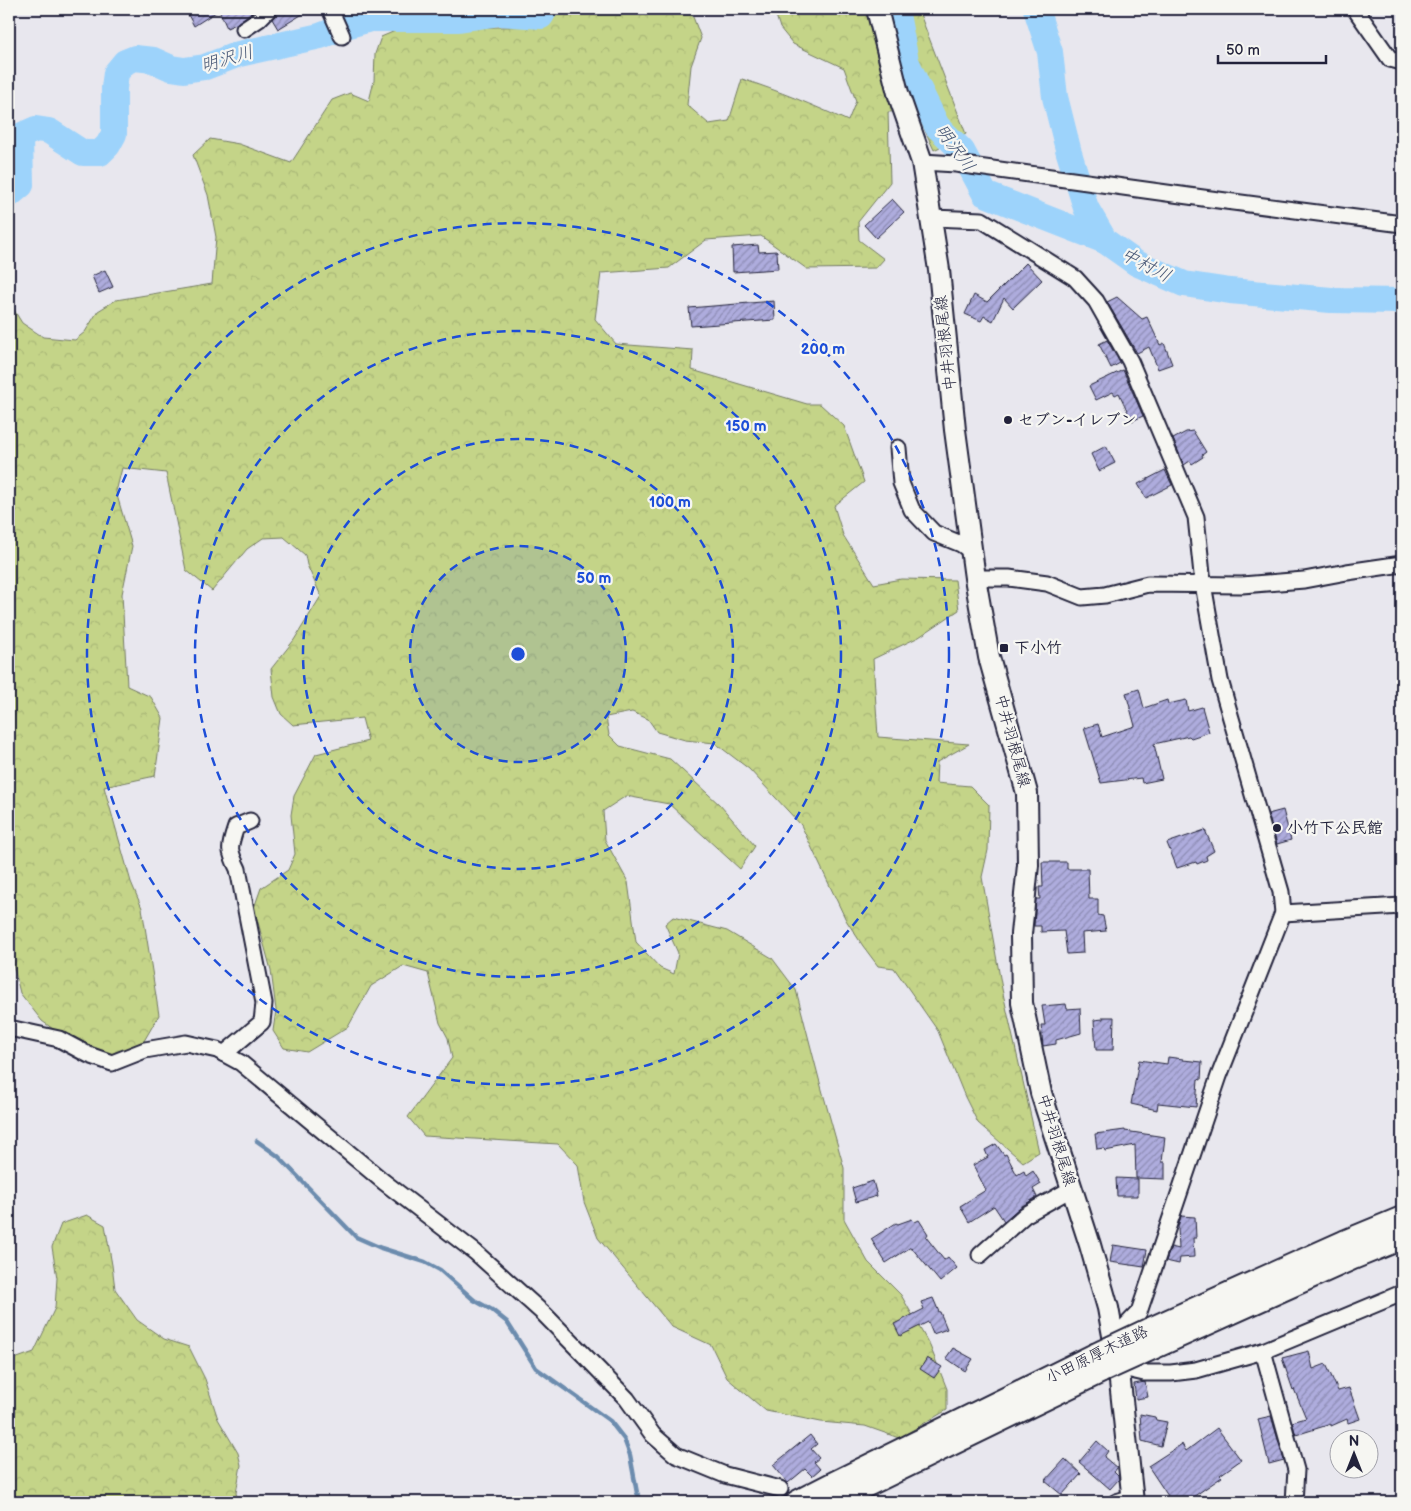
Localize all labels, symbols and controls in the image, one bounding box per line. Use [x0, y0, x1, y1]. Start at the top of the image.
scale bar [1218, 32, 1326, 64]
water label: 明沢川 [198, 41, 256, 77]
text: 50 m [1226, 41, 1260, 60]
water label: 明沢川 [931, 120, 979, 176]
water label: 中村川 [1117, 243, 1175, 287]
street label: 中井羽根尾線 [932, 294, 960, 392]
text: 200 m [801, 340, 845, 359]
place label: セブン-イレブン [1018, 411, 1137, 430]
marker: セブン-イレブン [1002, 414, 1014, 426]
text: 150 m [725, 417, 767, 436]
text: 100 m [649, 493, 691, 512]
text: 50 m [577, 569, 612, 588]
place label: 下小竹 [1014, 639, 1062, 658]
marker: 下小竹 [998, 642, 1010, 654]
centre of rings [509, 645, 527, 663]
street label: 中井羽根尾線 [990, 692, 1034, 790]
place label: 小竹下公民館 [1287, 819, 1383, 838]
marker: 小竹下公民館 [1271, 822, 1283, 834]
street label: 中井羽根尾線 [1033, 1091, 1079, 1189]
street label: 小田原厚木道路 [1042, 1322, 1152, 1388]
north arrow [1328, 1428, 1378, 1478]
text: N [1349, 1433, 1359, 1450]

